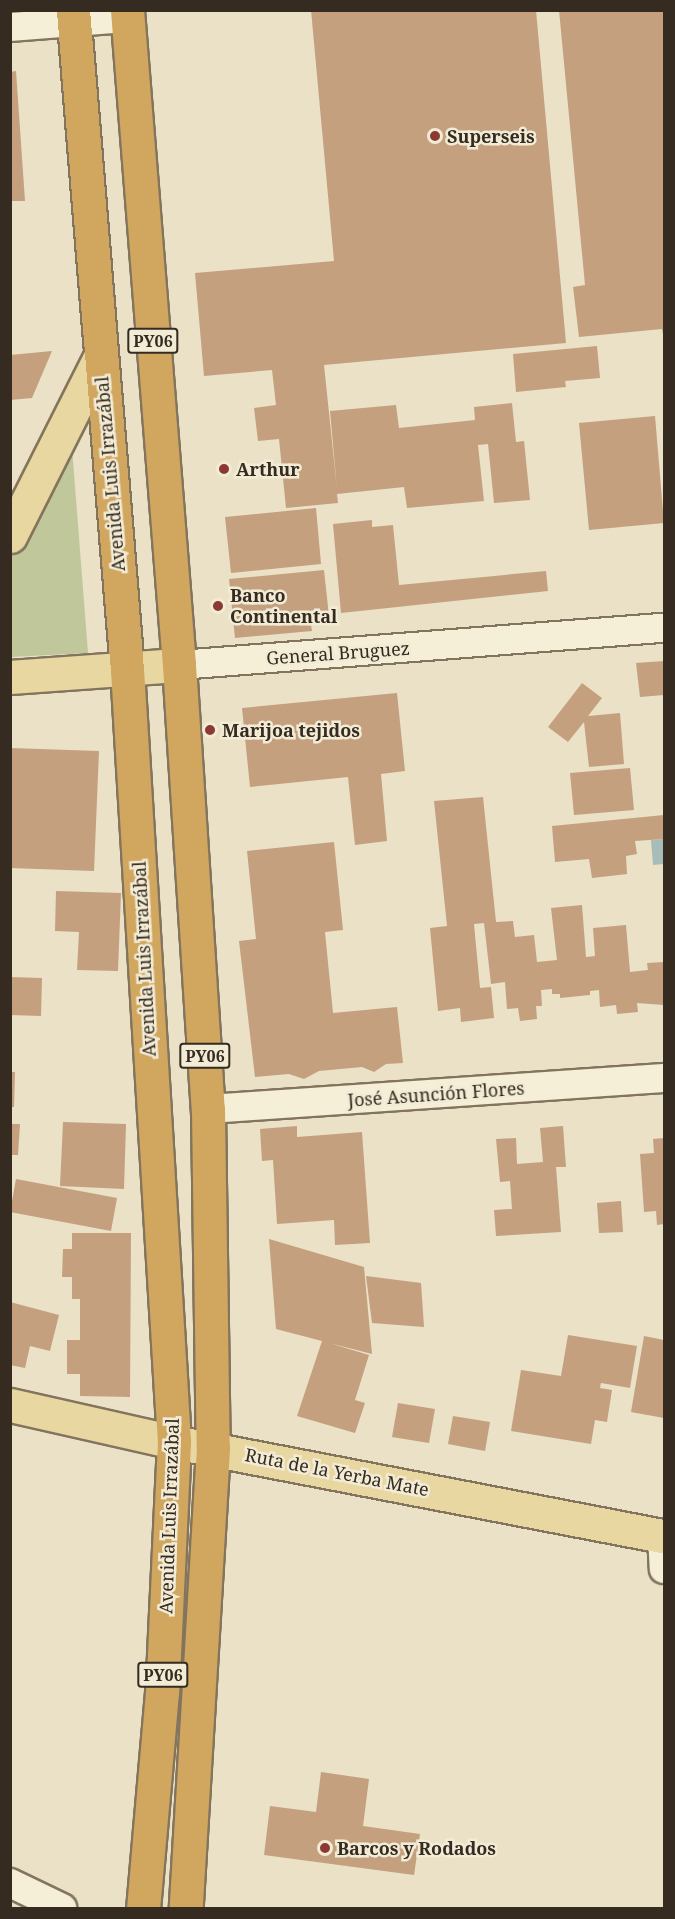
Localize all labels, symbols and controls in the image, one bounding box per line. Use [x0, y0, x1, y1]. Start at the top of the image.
place label: Superseis [447, 125, 535, 147]
marker: Superseis [428, 129, 442, 143]
road number: PY06 [126, 328, 180, 354]
street label: Avenida Luis Irrazábal [91, 376, 129, 572]
place label: Arthur [236, 458, 300, 480]
marker: Arthur [217, 462, 231, 476]
place label: Banco Continental [230, 585, 337, 628]
marker: Banco Continental [211, 599, 225, 613]
street label: General Bruguez [265, 637, 411, 669]
place label: Marijoa tejidos [222, 719, 360, 741]
marker: Marijoa tejidos [203, 723, 217, 737]
street label: Avenida Luis Irrazábal [128, 861, 160, 1057]
road number: PY06 [178, 1043, 232, 1069]
street label: José Asunción Flores [347, 1077, 525, 1111]
street label: Avenida Luis Irrazábal [155, 1418, 183, 1614]
street label: Ruta de la Yerba Mate [243, 1444, 431, 1500]
road number: PY06 [136, 1662, 190, 1688]
place label: Barcos y Rodados [337, 1837, 496, 1859]
marker: Barcos y Rodados [318, 1841, 332, 1855]

